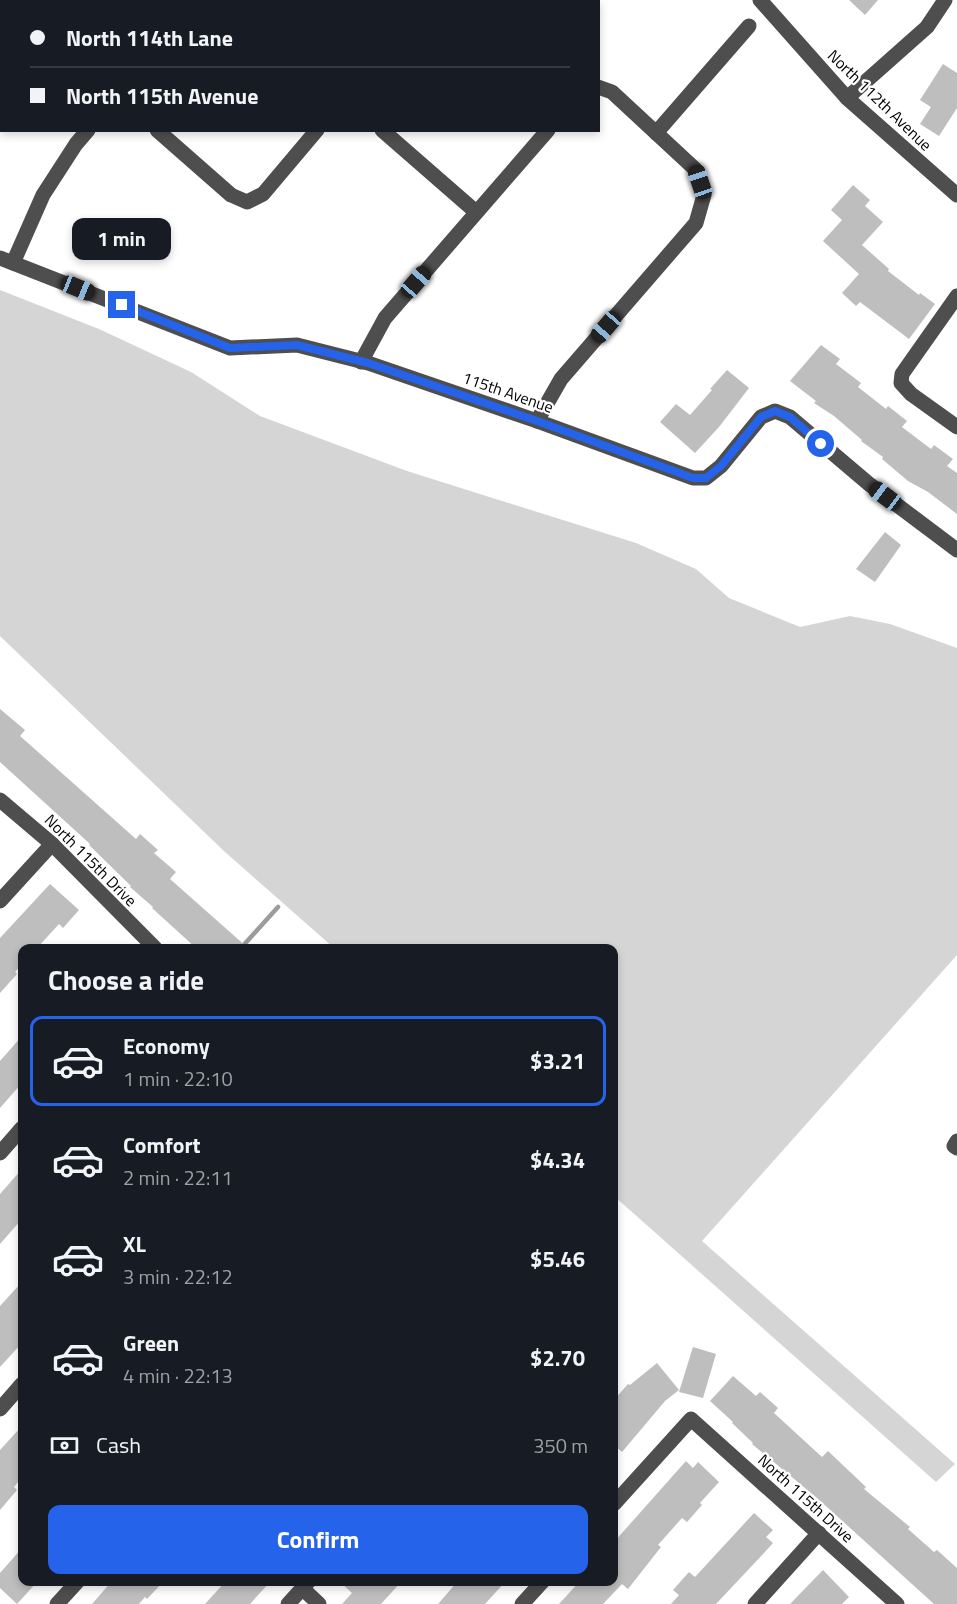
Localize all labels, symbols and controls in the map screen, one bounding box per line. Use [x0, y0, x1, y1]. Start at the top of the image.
text: North 114th Lane [66, 21, 233, 55]
street label: North 112th Avenue [822, 44, 938, 156]
text: North 115th Avenue [66, 79, 259, 113]
car [686, 162, 714, 202]
callout: 1 min [72, 218, 172, 260]
text: 1 min [97, 223, 146, 254]
car [397, 263, 435, 301]
car [58, 273, 98, 303]
route end [108, 291, 135, 318]
car [587, 308, 625, 346]
street label: 115th Avenue [459, 365, 557, 419]
route start [807, 430, 834, 457]
car [865, 478, 905, 514]
street label: North 115th Drive [39, 808, 143, 912]
text: Choose a ride [48, 959, 204, 1000]
text: Economy [123, 1029, 210, 1063]
icon: car [51, 1034, 105, 1088]
text: $3.21 [530, 1044, 585, 1078]
text: 1 min · 22:10 [123, 1063, 233, 1094]
text: Comfort [123, 1128, 201, 1162]
icon: car [51, 1133, 105, 1187]
text: $4.34 [530, 1143, 585, 1177]
text: 2 min · 22:11 [123, 1162, 233, 1193]
text: XL [123, 1227, 146, 1261]
icon: car [51, 1232, 105, 1286]
text: $5.46 [530, 1242, 585, 1276]
text: 3 min · 22:12 [123, 1261, 233, 1292]
text: Green [123, 1326, 179, 1360]
icon: car [51, 1331, 105, 1385]
text: $2.70 [530, 1341, 585, 1375]
text: 4 min · 22:13 [123, 1360, 233, 1391]
text: Cash [96, 1428, 141, 1462]
icon: cash [48, 1429, 81, 1462]
text: 350 m [533, 1430, 588, 1461]
street label: North 115th Drive [753, 1448, 859, 1548]
button: Confirm [48, 1505, 588, 1574]

